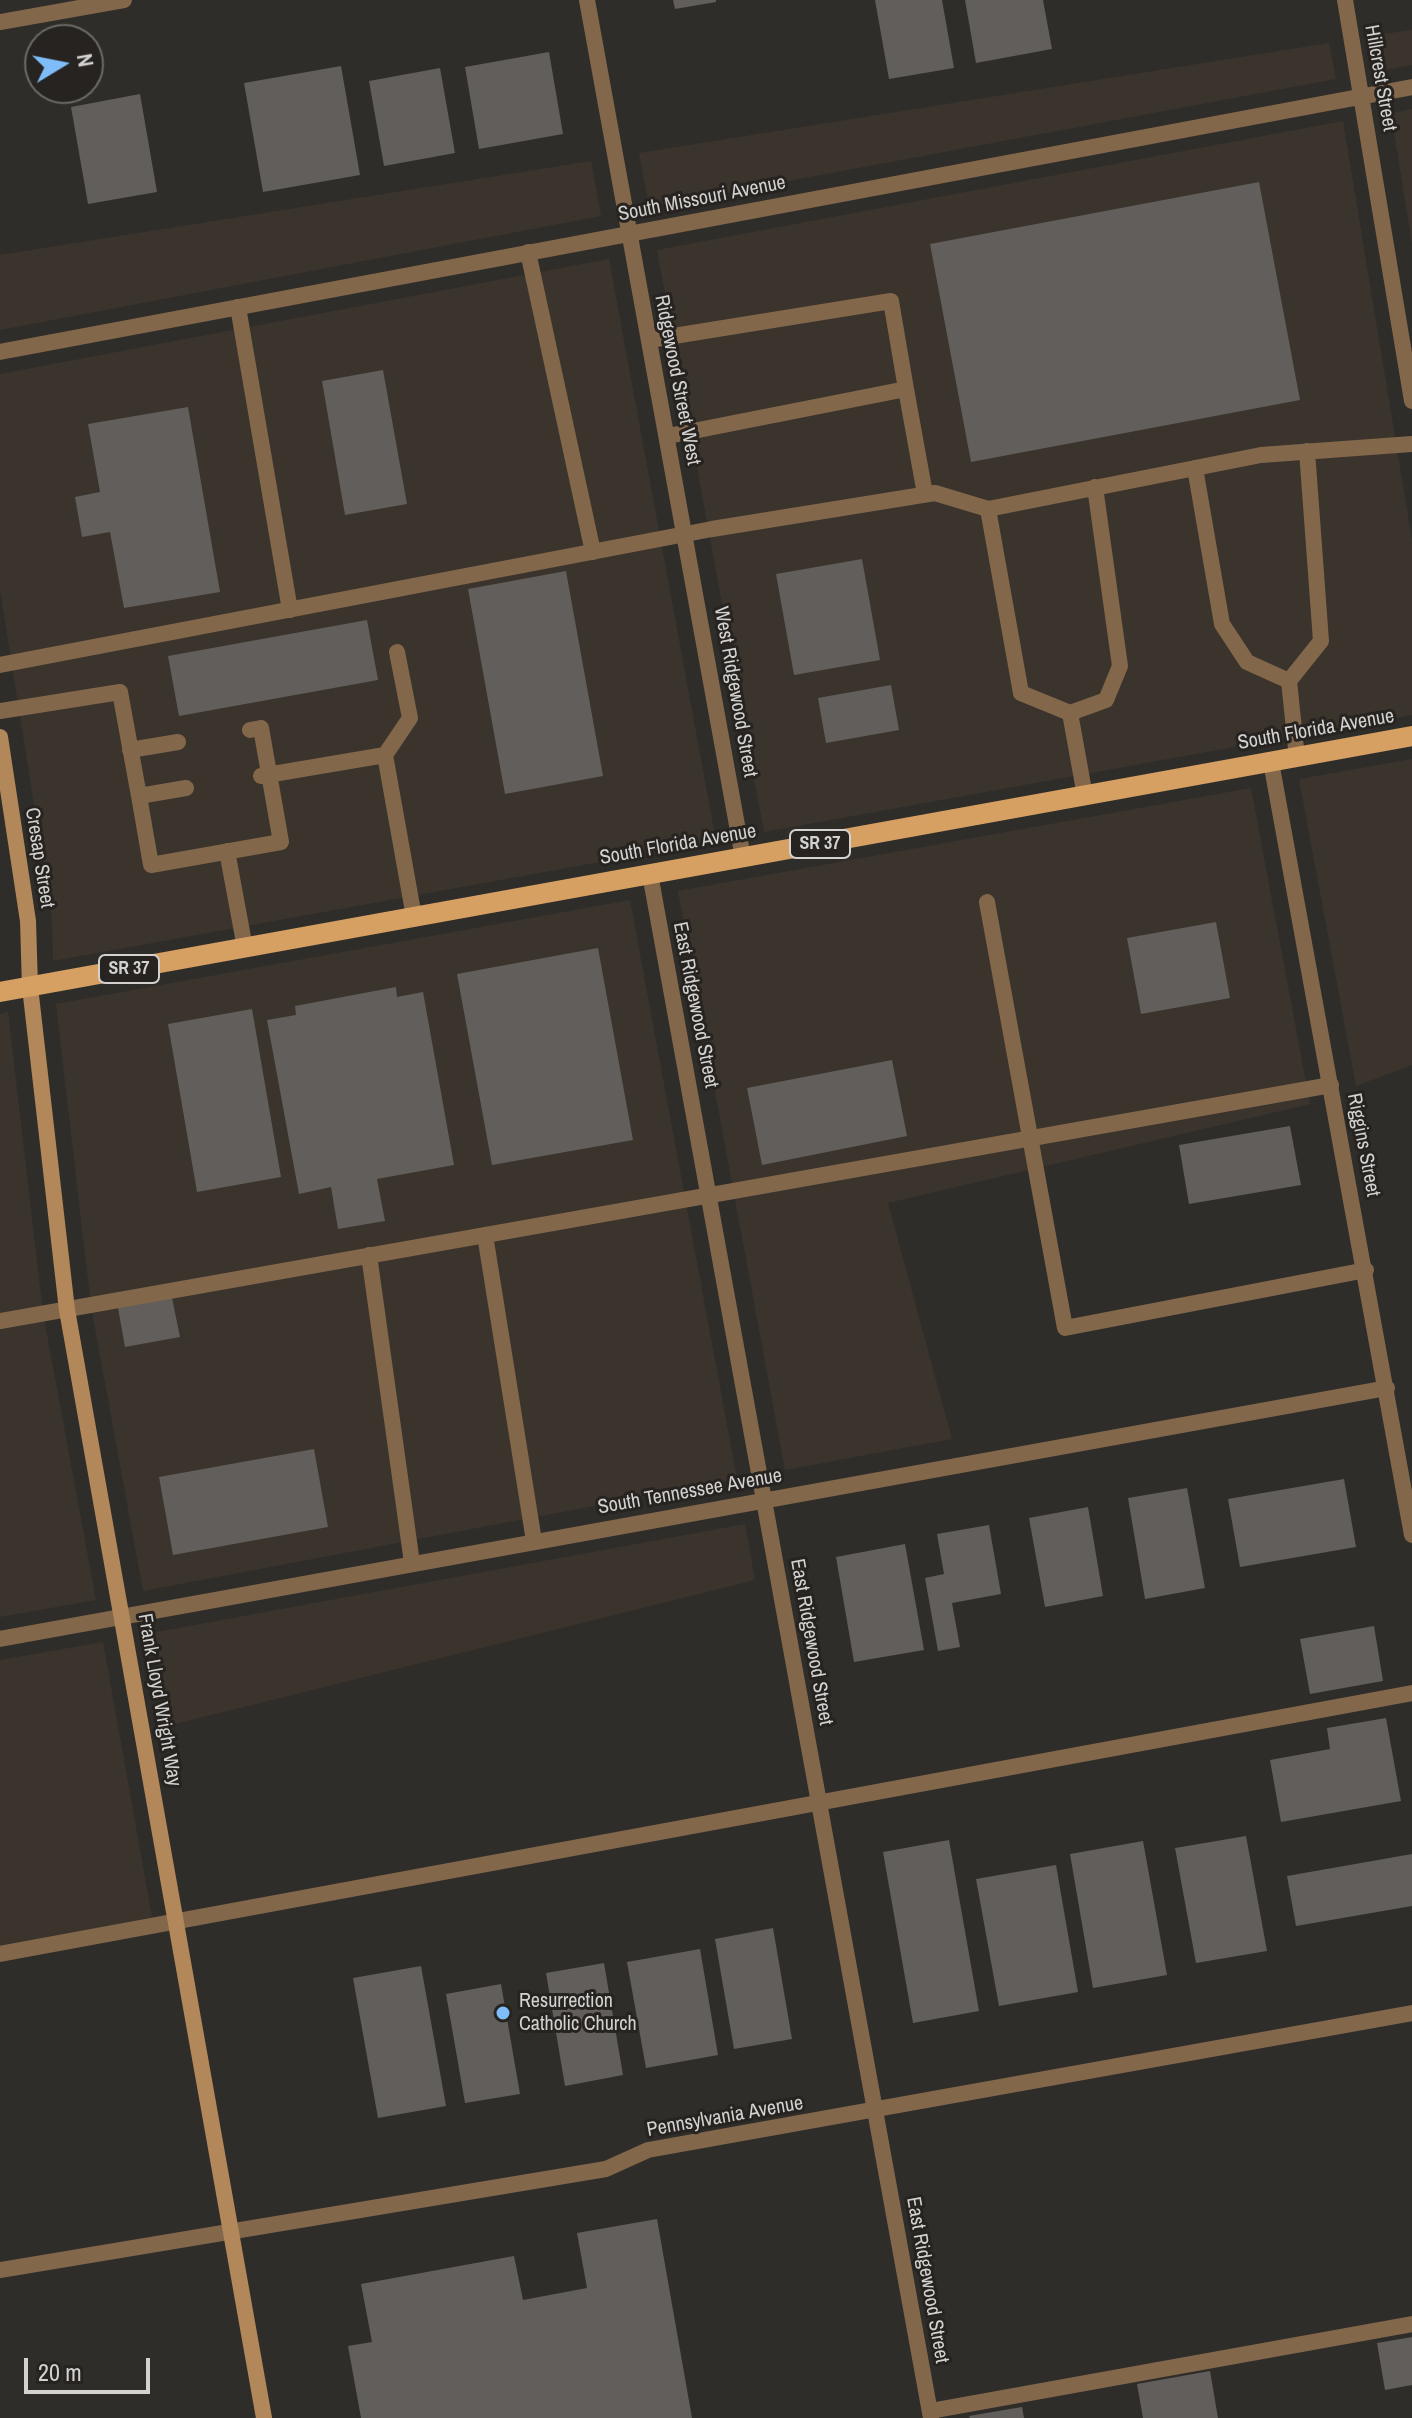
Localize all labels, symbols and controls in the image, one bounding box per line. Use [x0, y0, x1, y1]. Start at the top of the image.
street label: Hillcrest Street [1359, 23, 1401, 133]
north arrow [24, 24, 104, 104]
text: N [70, 51, 102, 69]
street label: South Missouri Avenue [616, 171, 788, 227]
street label: Ridgewood Street West [649, 293, 705, 467]
street label: West Ridgewood Street [708, 605, 762, 779]
street label: South Florida Avenue [1236, 704, 1396, 756]
street label: Cresap Street [19, 806, 59, 910]
street label: South Florida Avenue [598, 819, 758, 871]
road number: SR 37 [790, 830, 850, 858]
street label: East Ridgewood Street [667, 920, 723, 1090]
road number: SR 37 [99, 955, 159, 983]
street label: Riggins Street [1341, 1091, 1385, 1199]
street label: South Tennessee Avenue [596, 1464, 784, 1520]
street label: East Ridgewood Street [785, 1557, 837, 1727]
street label: Frank Lloyd Wright Way [132, 1612, 186, 1788]
place label: Resurrection Catholic Church [519, 1990, 637, 2037]
marker: Resurrection Catholic Church [494, 2004, 512, 2022]
street label: Pennsylvania Avenue [645, 2091, 805, 2143]
street label: East Ridgewood Street [901, 2195, 953, 2365]
scale bar [28, 2342, 154, 2392]
text: 20 m [38, 2356, 82, 2388]

